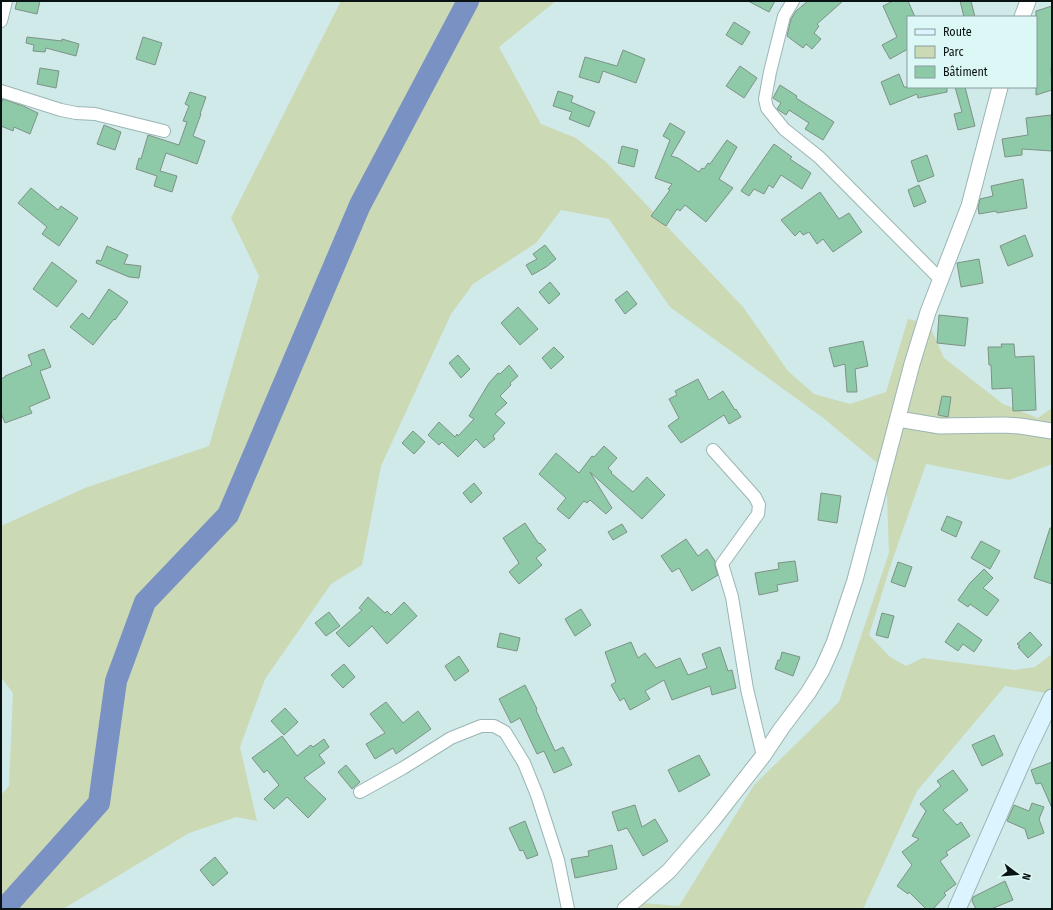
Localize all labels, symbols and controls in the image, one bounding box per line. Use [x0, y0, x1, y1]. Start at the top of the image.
legend [907, 16, 1037, 88]
text: Route [943, 25, 972, 39]
text: Parc [943, 45, 964, 59]
text: Bâtiment [943, 65, 988, 79]
north arrow [997, 854, 1037, 894]
text: N [1019, 872, 1033, 882]

